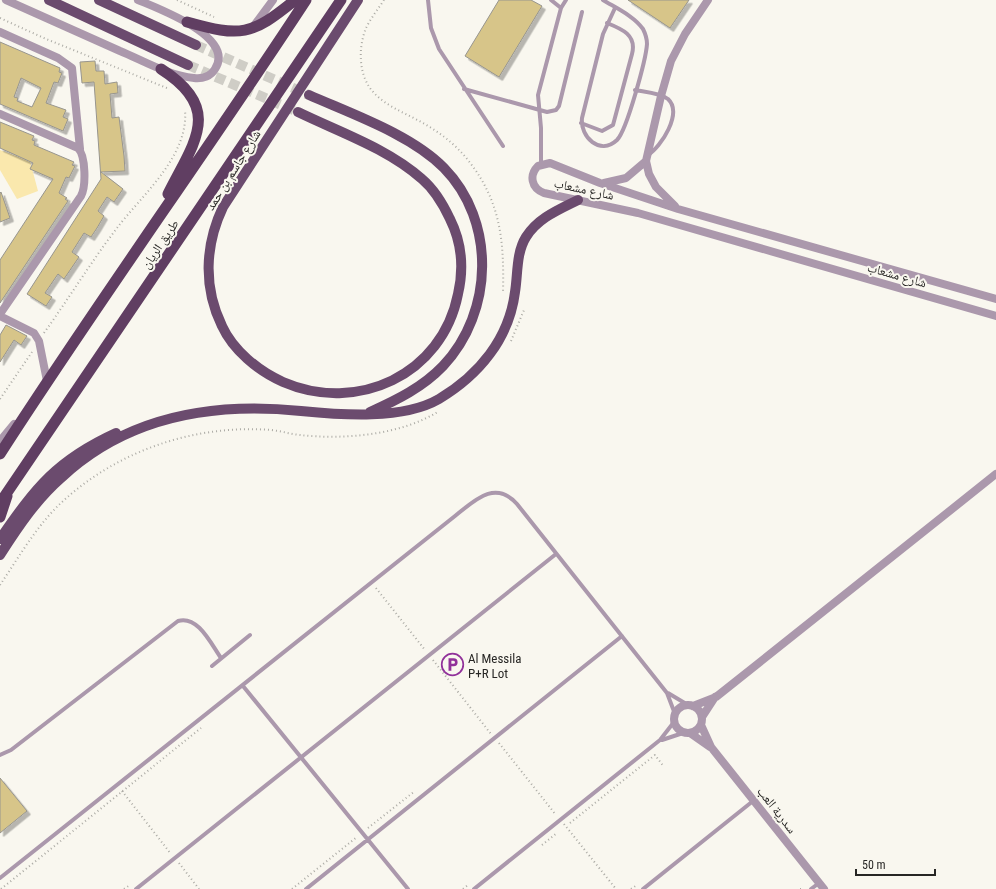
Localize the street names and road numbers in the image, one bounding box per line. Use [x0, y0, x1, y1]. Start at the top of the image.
street label: شارع جاسم بن حمد [202, 127, 265, 214]
street label: شارع مشعاب [552, 175, 615, 205]
street label: طريق الريان [138, 217, 183, 272]
street label: شارع مشعاب [865, 259, 928, 293]
street label: سدرية العب [753, 784, 800, 837]

